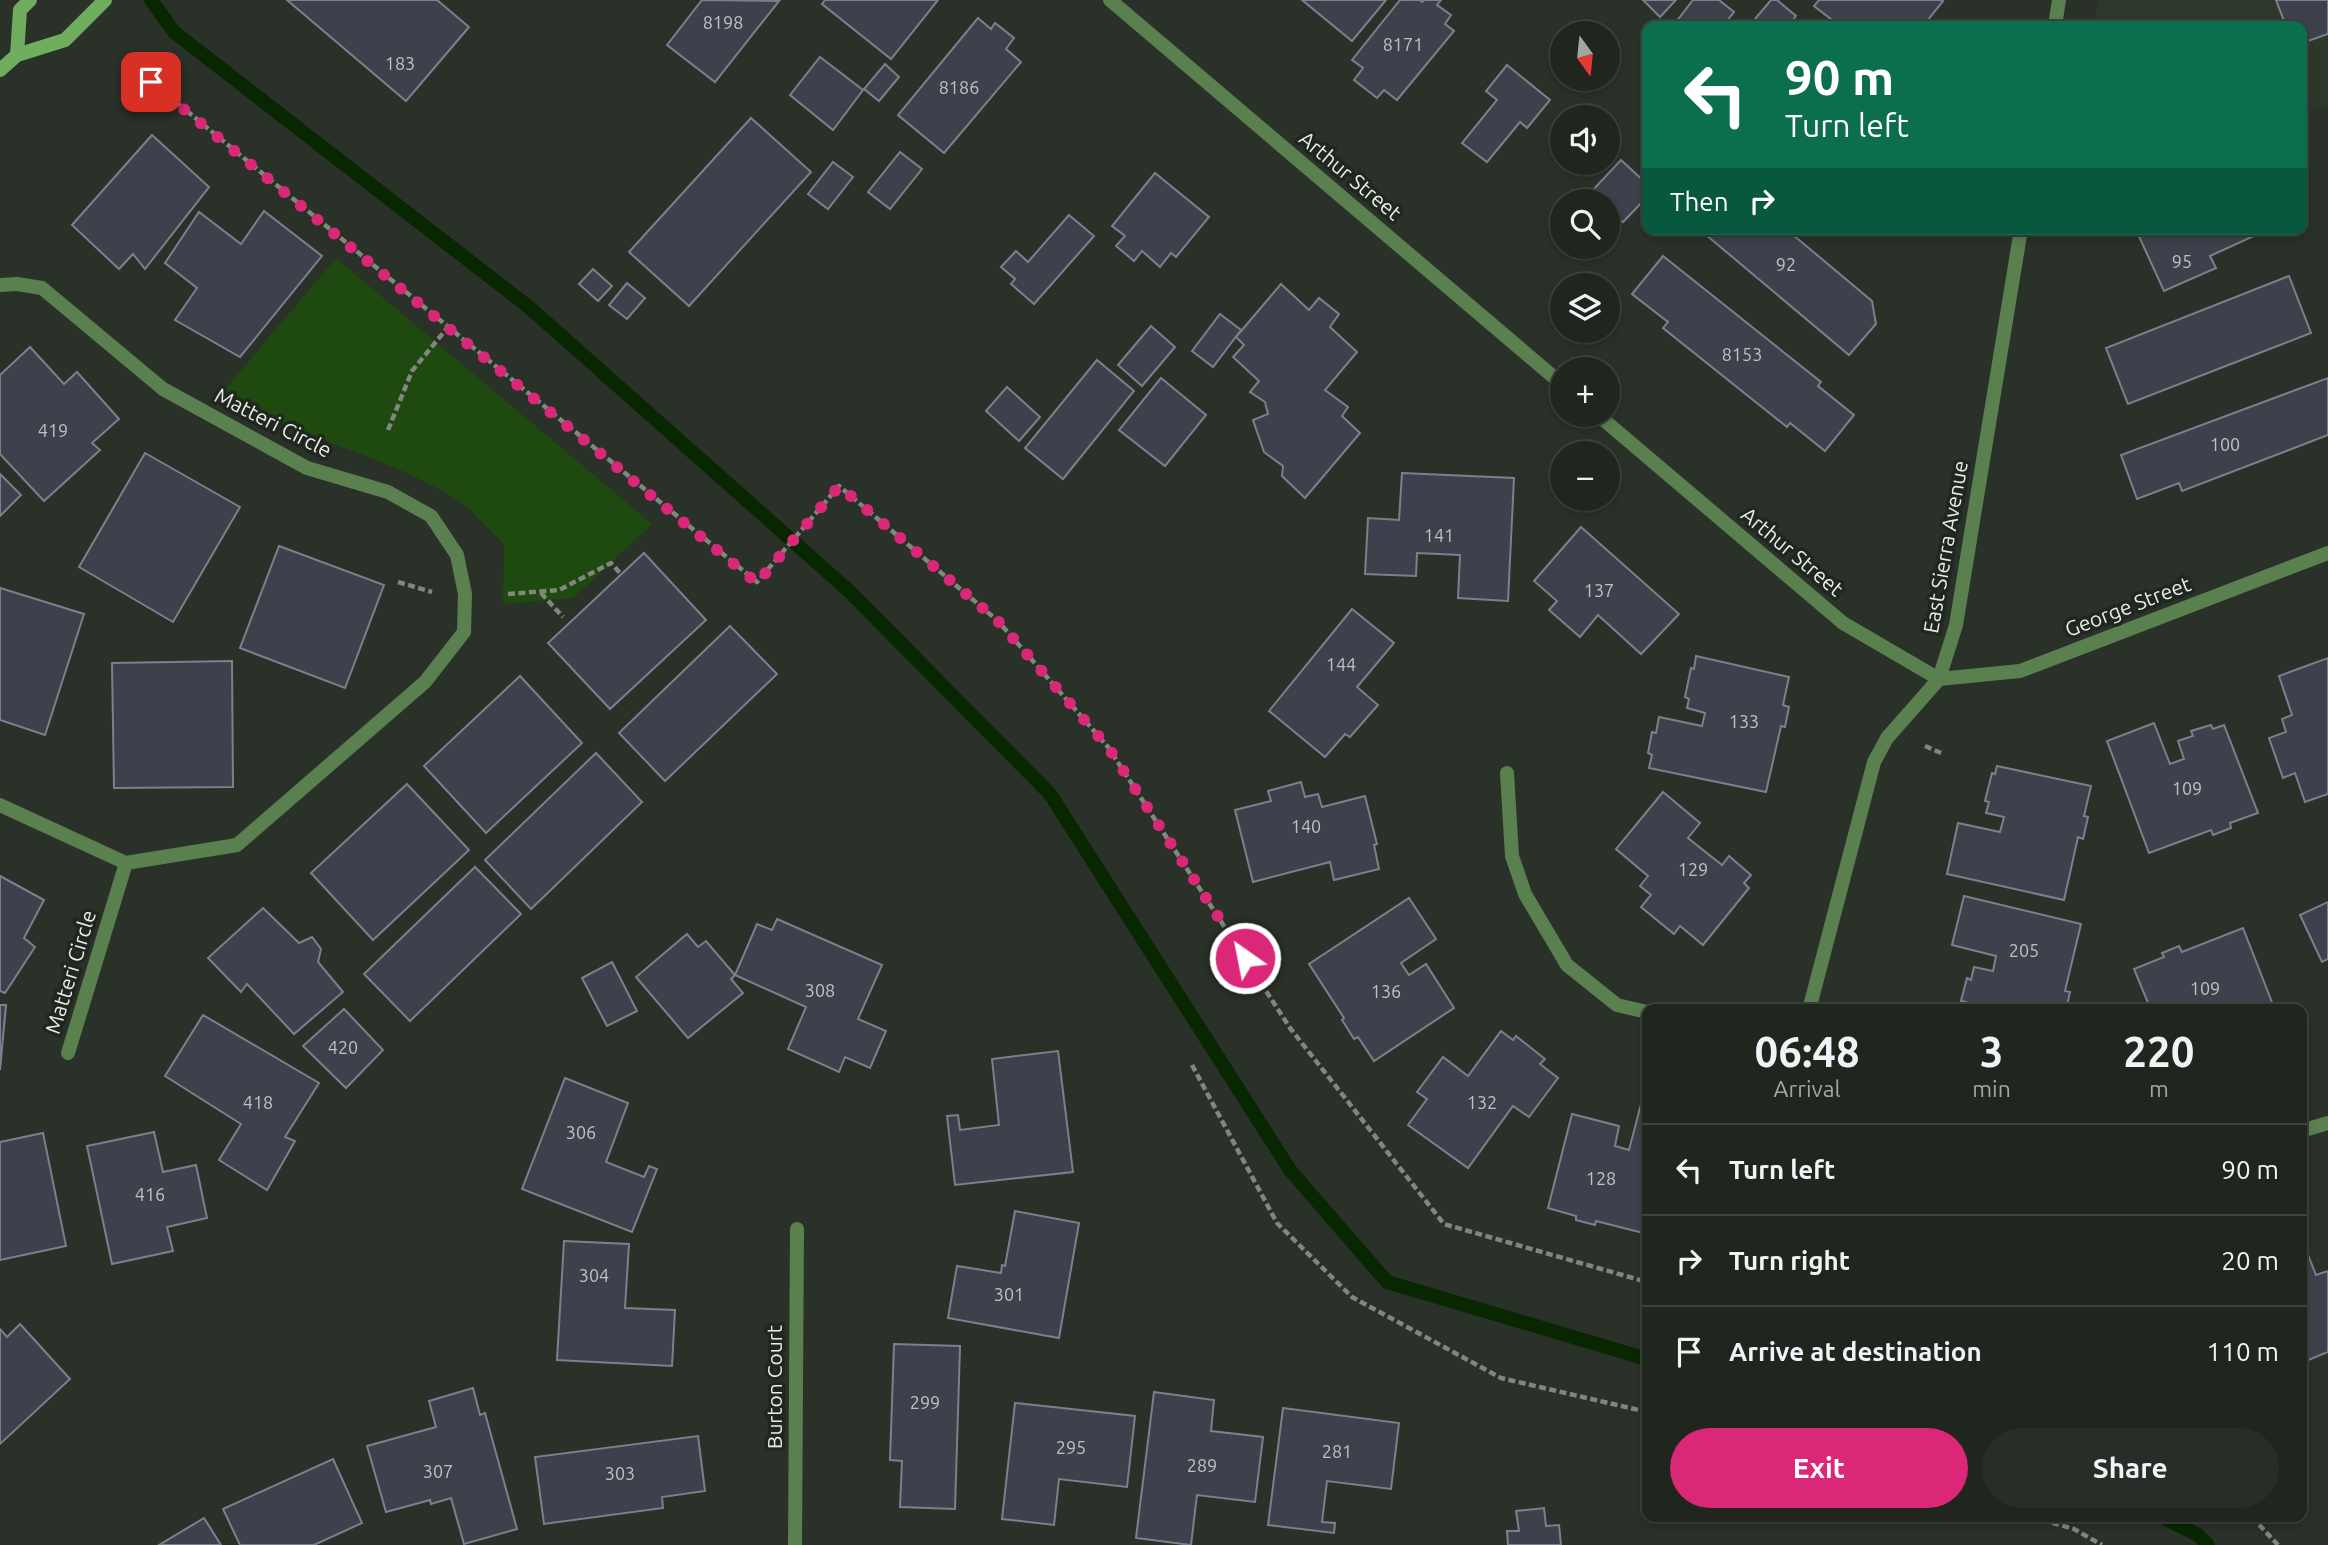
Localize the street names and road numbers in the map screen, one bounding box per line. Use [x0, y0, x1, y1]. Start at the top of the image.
street label: Arthur Street [1295, 126, 1406, 225]
street label: Matteri Circle [211, 382, 336, 462]
street label: East Sierra Avenue [1918, 459, 1972, 635]
street label: Arthur Street [1737, 502, 1848, 601]
street label: George Street [2061, 571, 2194, 641]
street label: Matteri Circle [40, 907, 100, 1036]
street label: Burton Court [762, 1325, 786, 1449]

